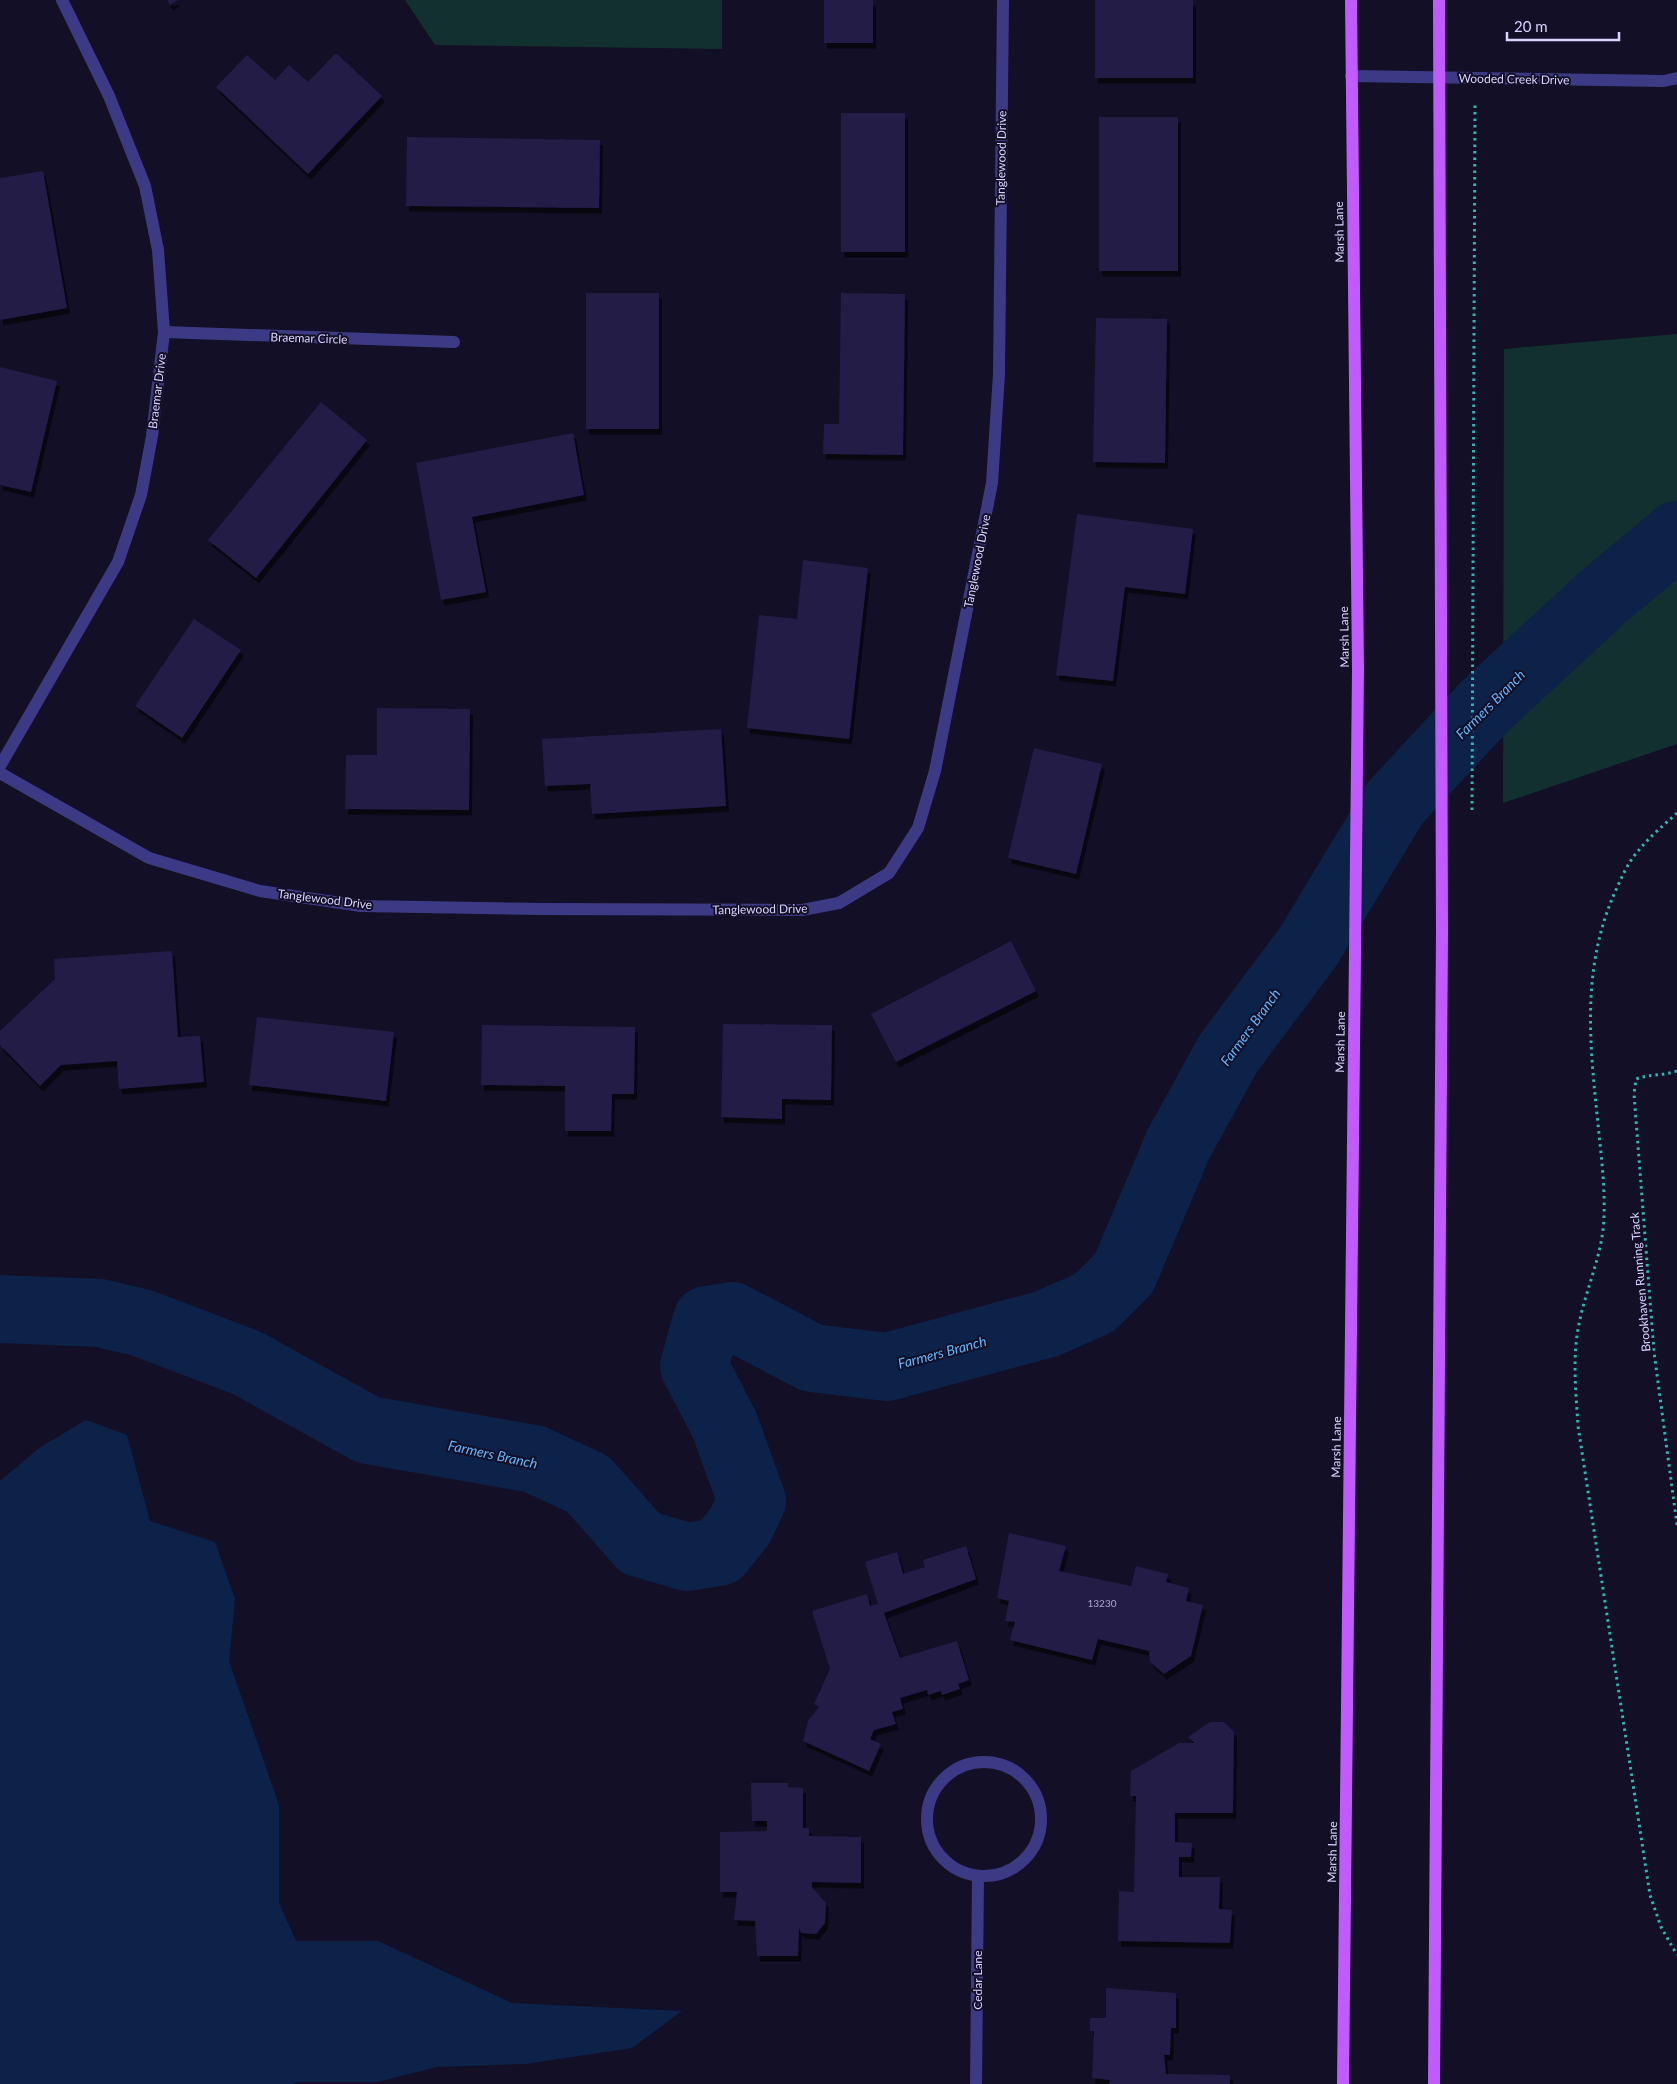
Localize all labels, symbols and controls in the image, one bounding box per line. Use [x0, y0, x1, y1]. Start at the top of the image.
scale bar [1507, 10, 1620, 42]
text: 20 m [1514, 17, 1548, 35]
street label: Wooded Creek Drive [1458, 71, 1570, 87]
street label: Tanglewood Drive [993, 110, 1009, 206]
street label: Marsh Lane [1331, 201, 1347, 263]
street label: Braemar Circle [270, 329, 348, 347]
street label: Braemar Drive [145, 352, 169, 430]
street label: Tanglewood Drive [961, 513, 993, 609]
street label: Marsh Lane [1336, 606, 1352, 668]
water label: Farmers Branch [1452, 666, 1528, 742]
street label: Tanglewood Drive [277, 886, 373, 912]
street label: Tanglewood Drive [712, 901, 808, 917]
water label: Farmers Branch [1216, 985, 1284, 1069]
street label: Marsh Lane [1332, 1011, 1348, 1073]
street label: Brookhaven Running Track [1626, 1211, 1654, 1352]
water label: Farmers Branch [896, 1332, 988, 1372]
street label: Marsh Lane [1328, 1416, 1344, 1478]
water label: Farmers Branch [447, 1436, 539, 1472]
house number: 13230 [1087, 1597, 1117, 1609]
street label: Marsh Lane [1324, 1821, 1340, 1883]
street label: Cedar Lane [970, 1950, 985, 2010]

